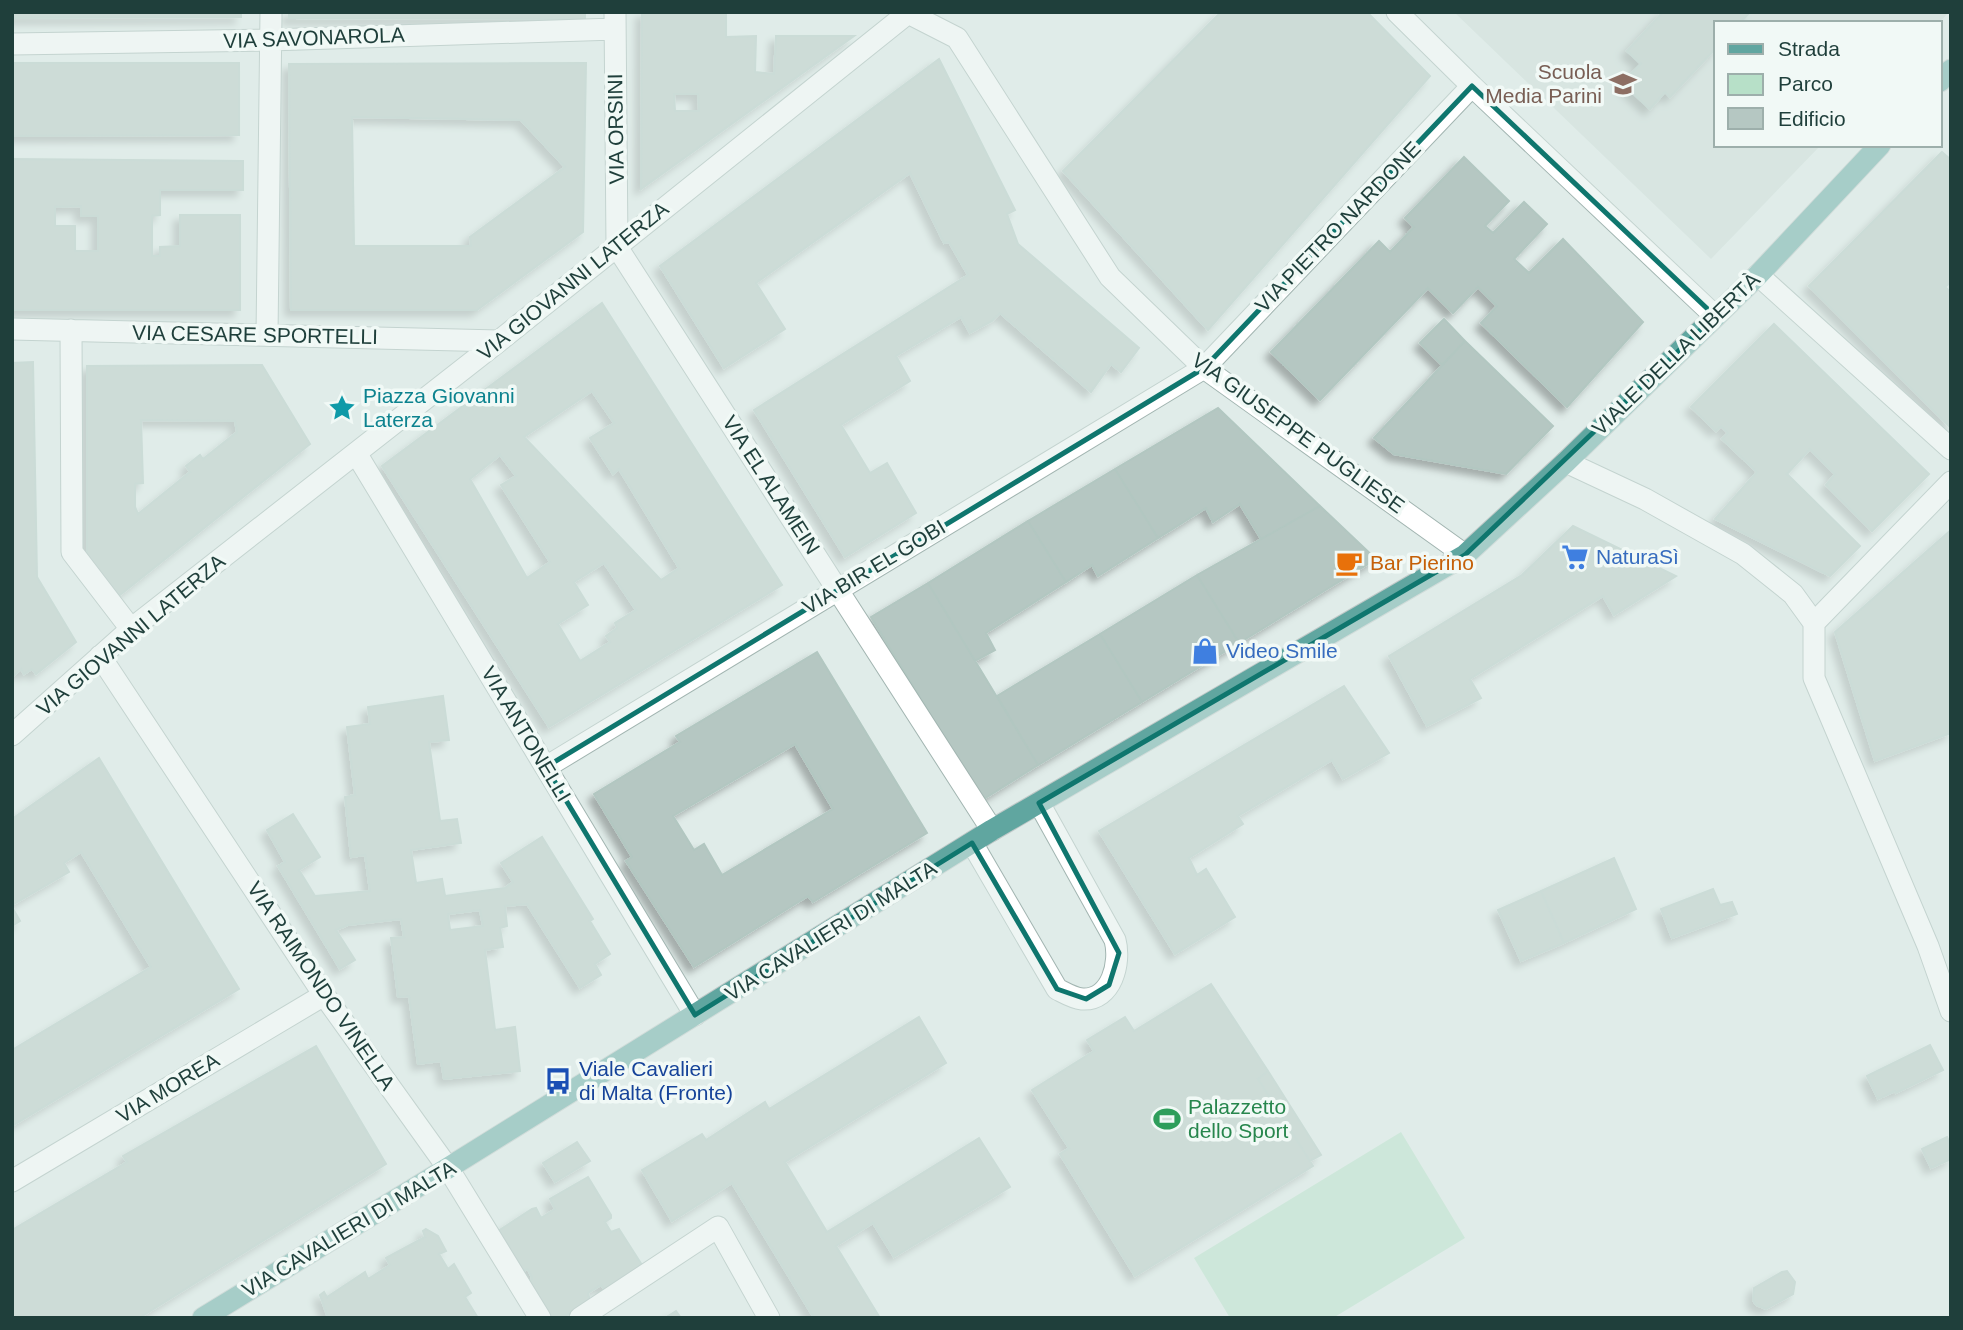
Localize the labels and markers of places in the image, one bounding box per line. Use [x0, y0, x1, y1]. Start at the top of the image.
place label: Scuola Media Parini [1485, 60, 1602, 107]
school or university icon: Scuola Media Parini [1608, 69, 1638, 99]
place label: Piazza Giovanni Laterza [363, 384, 515, 431]
place icon: Piazza Giovanni Laterza [327, 393, 357, 423]
supermarket icon: NaturaSì [1560, 542, 1590, 572]
place label: NaturaSì [1596, 545, 1679, 568]
cafe icon: Bar Pierino [1334, 548, 1364, 578]
place label: Bar Pierino [1370, 551, 1474, 574]
shop icon: Video Smile [1190, 636, 1220, 666]
place label: Video Smile [1226, 639, 1338, 662]
place label: Viale Cavalieri di Malta (Fronte) [579, 1057, 733, 1104]
bus stop icon: Viale Cavalieri di Malta (Fronte) [543, 1066, 573, 1096]
place label: Palazzetto dello Sport [1188, 1095, 1289, 1142]
sports icon: Palazzetto dello Sport [1152, 1104, 1182, 1134]

